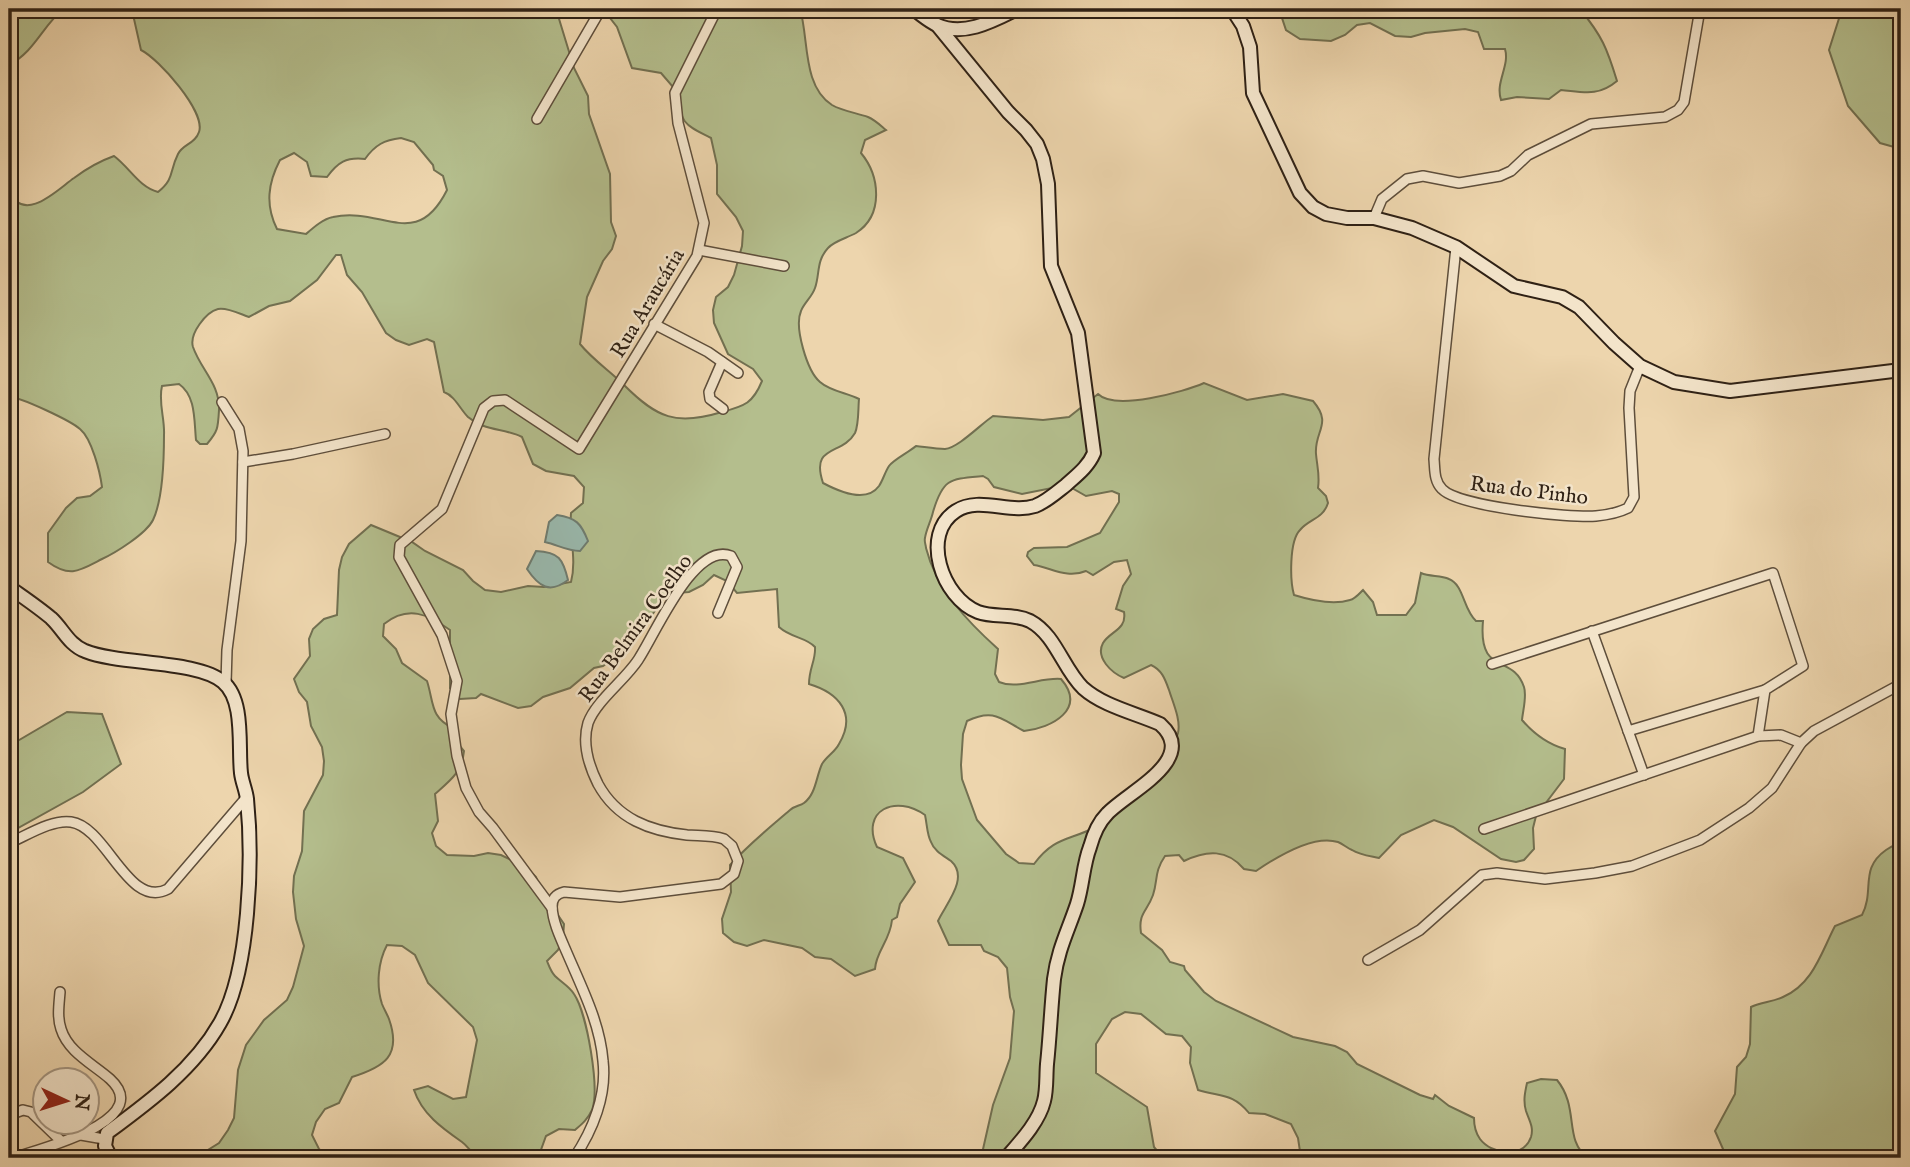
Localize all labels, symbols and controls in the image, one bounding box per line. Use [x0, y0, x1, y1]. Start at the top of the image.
street label: Rua Araucária [605, 243, 692, 363]
street label: Rua do Pinho [1468, 471, 1589, 512]
street label: Rua Belmira Coelho [573, 549, 699, 708]
north arrow [32, 1066, 102, 1136]
text: N [68, 1092, 94, 1112]

